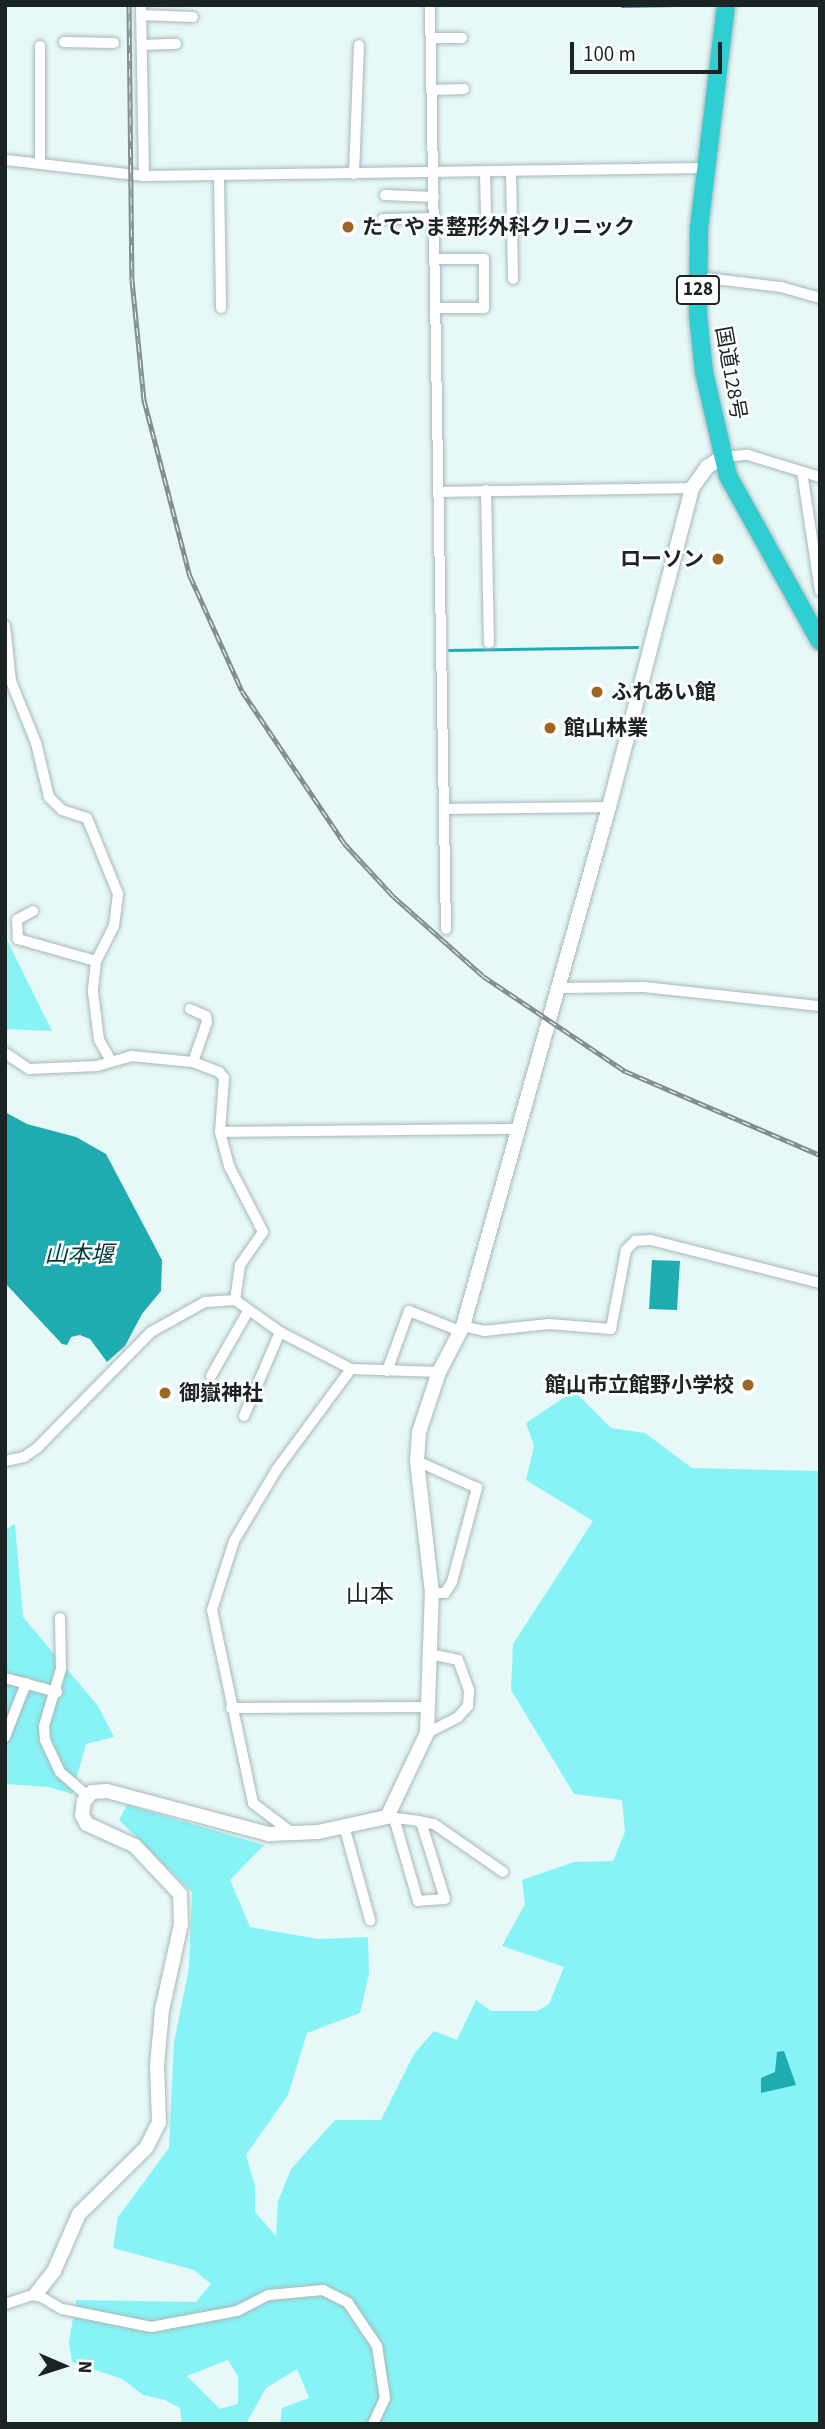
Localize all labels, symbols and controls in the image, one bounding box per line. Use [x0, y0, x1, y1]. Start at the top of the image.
scale bar [573, 28, 725, 72]
text: 100 m [583, 39, 636, 69]
place label: たてやま整形外科クリニック [362, 214, 635, 240]
marker: たてやま整形外科クリニック [340, 219, 356, 235]
road number: 128 [675, 274, 721, 306]
street label: 国道128号 [710, 324, 752, 422]
place label: ローソン [620, 546, 704, 572]
marker: ローソン [710, 551, 726, 567]
place label: ふれあい館 [611, 679, 716, 705]
marker: ふれあい館 [589, 684, 605, 700]
place label: 館山林業 [564, 715, 648, 741]
marker: 館山林業 [542, 720, 558, 736]
water label: 山本堰 [45, 1241, 113, 1269]
place label: 館山市立館野小学校 [545, 1372, 734, 1398]
marker: 館山市立館野小学校 [740, 1377, 756, 1393]
place label: 御嶽神社 [179, 1380, 263, 1406]
marker: 御嶽神社 [157, 1385, 173, 1401]
district label: 山本 [346, 1581, 394, 1609]
north arrow [28, 2331, 98, 2401]
text: N [71, 2360, 98, 2374]

